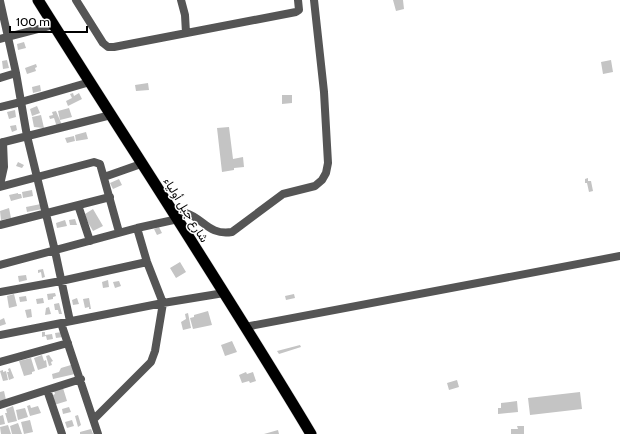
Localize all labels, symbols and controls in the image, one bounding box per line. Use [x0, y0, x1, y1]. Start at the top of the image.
scale bar [10, 8, 87, 34]
text: 100 m [16, 14, 50, 29]
street label: شارع جبل أولياء [159, 175, 212, 246]

